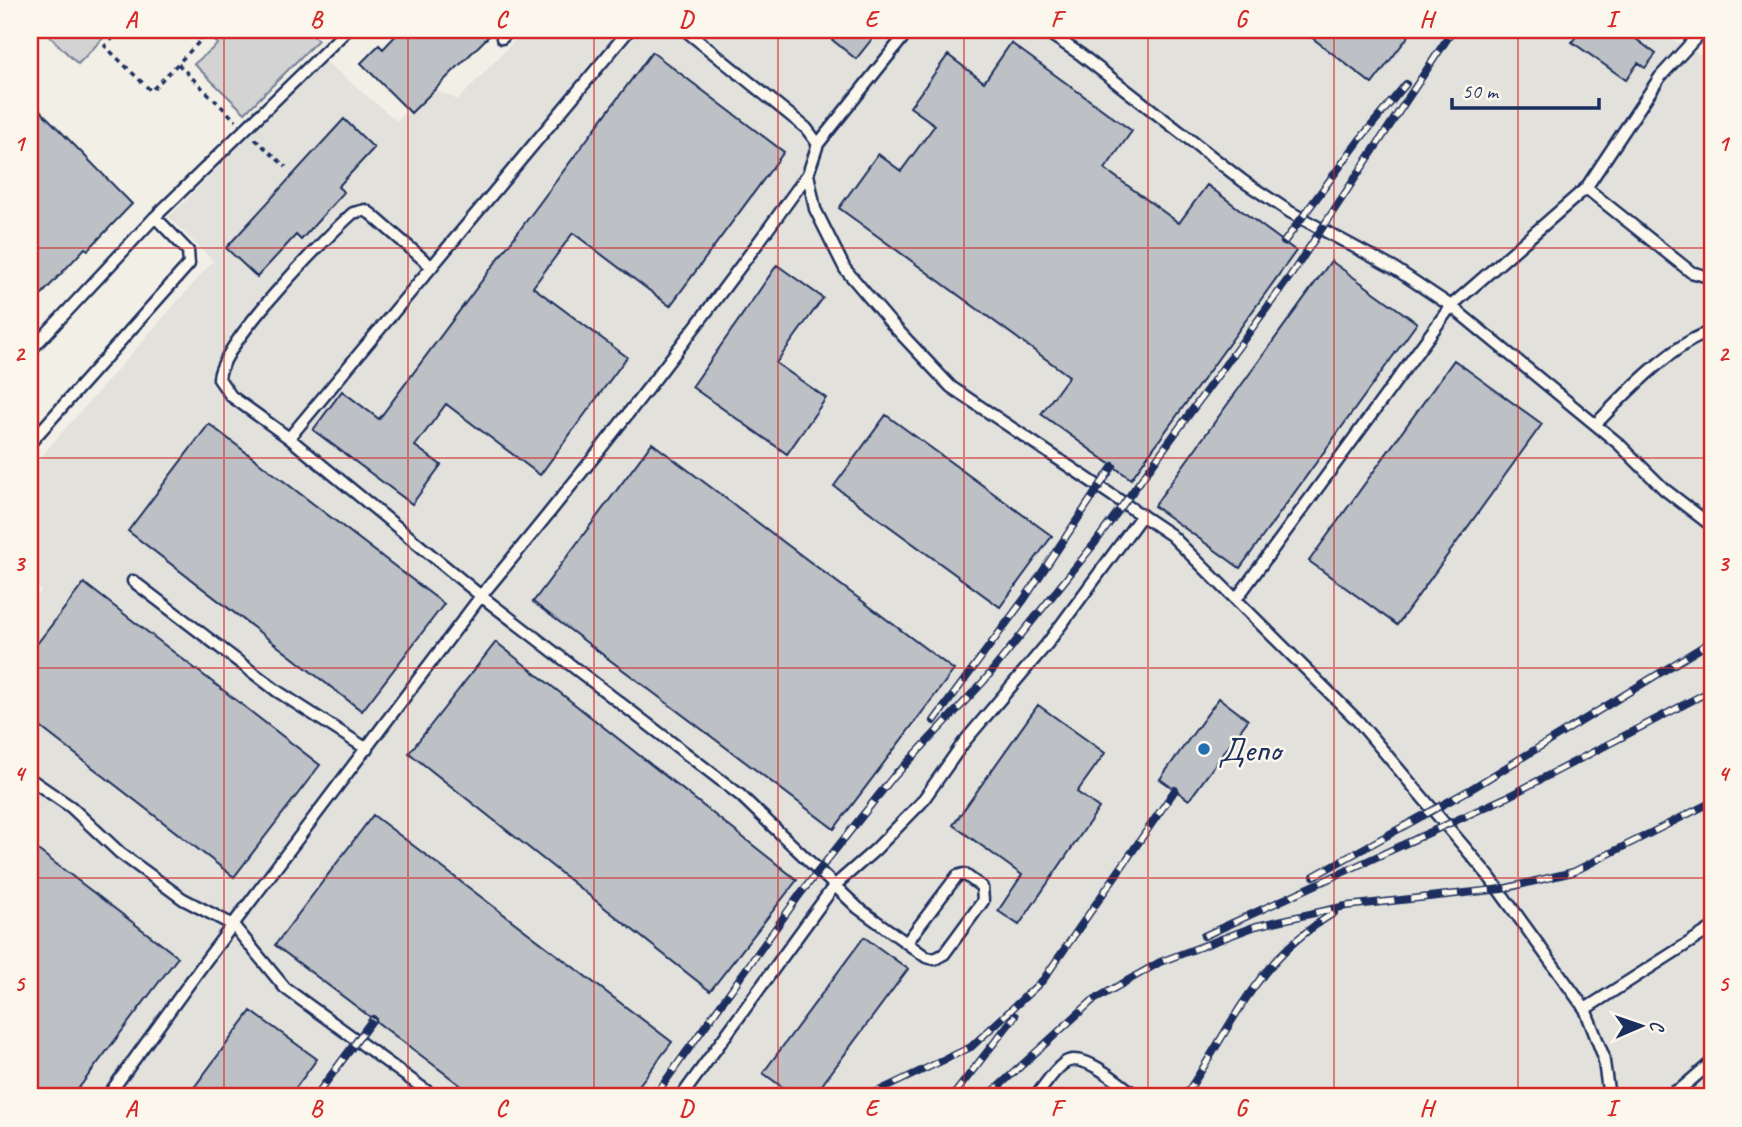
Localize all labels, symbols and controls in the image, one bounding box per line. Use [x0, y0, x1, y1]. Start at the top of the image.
text: A [125, 5, 139, 34]
text: B [310, 5, 324, 34]
text: C [496, 5, 510, 34]
text: D [679, 5, 695, 34]
text: E [865, 5, 881, 34]
text: F [1051, 5, 1067, 34]
text: G [1235, 5, 1250, 34]
text: H [1419, 5, 1437, 34]
text: I [1606, 5, 1621, 34]
scale bar [1452, 66, 1598, 110]
text: 50 m [1462, 78, 1500, 104]
text: 1 [14, 129, 27, 158]
text: 1 [1718, 129, 1731, 158]
text: 2 [14, 339, 27, 368]
text: 2 [1718, 339, 1731, 368]
text: 3 [14, 549, 27, 578]
text: 3 [1718, 549, 1731, 578]
place label: Депо [1218, 727, 1284, 772]
marker: Депо [1196, 741, 1212, 757]
text: 4 [14, 759, 27, 788]
text: 4 [1718, 759, 1731, 788]
text: 5 [14, 969, 26, 998]
text: 5 [1718, 969, 1730, 998]
north arrow [1606, 990, 1676, 1060]
text: С [1645, 1020, 1669, 1033]
text: A [125, 1094, 139, 1123]
text: B [310, 1094, 324, 1123]
text: C [496, 1094, 510, 1123]
text: D [679, 1094, 695, 1123]
text: E [865, 1094, 881, 1123]
text: F [1051, 1094, 1067, 1123]
text: G [1235, 1094, 1250, 1123]
text: H [1419, 1094, 1437, 1123]
text: I [1606, 1094, 1621, 1123]

